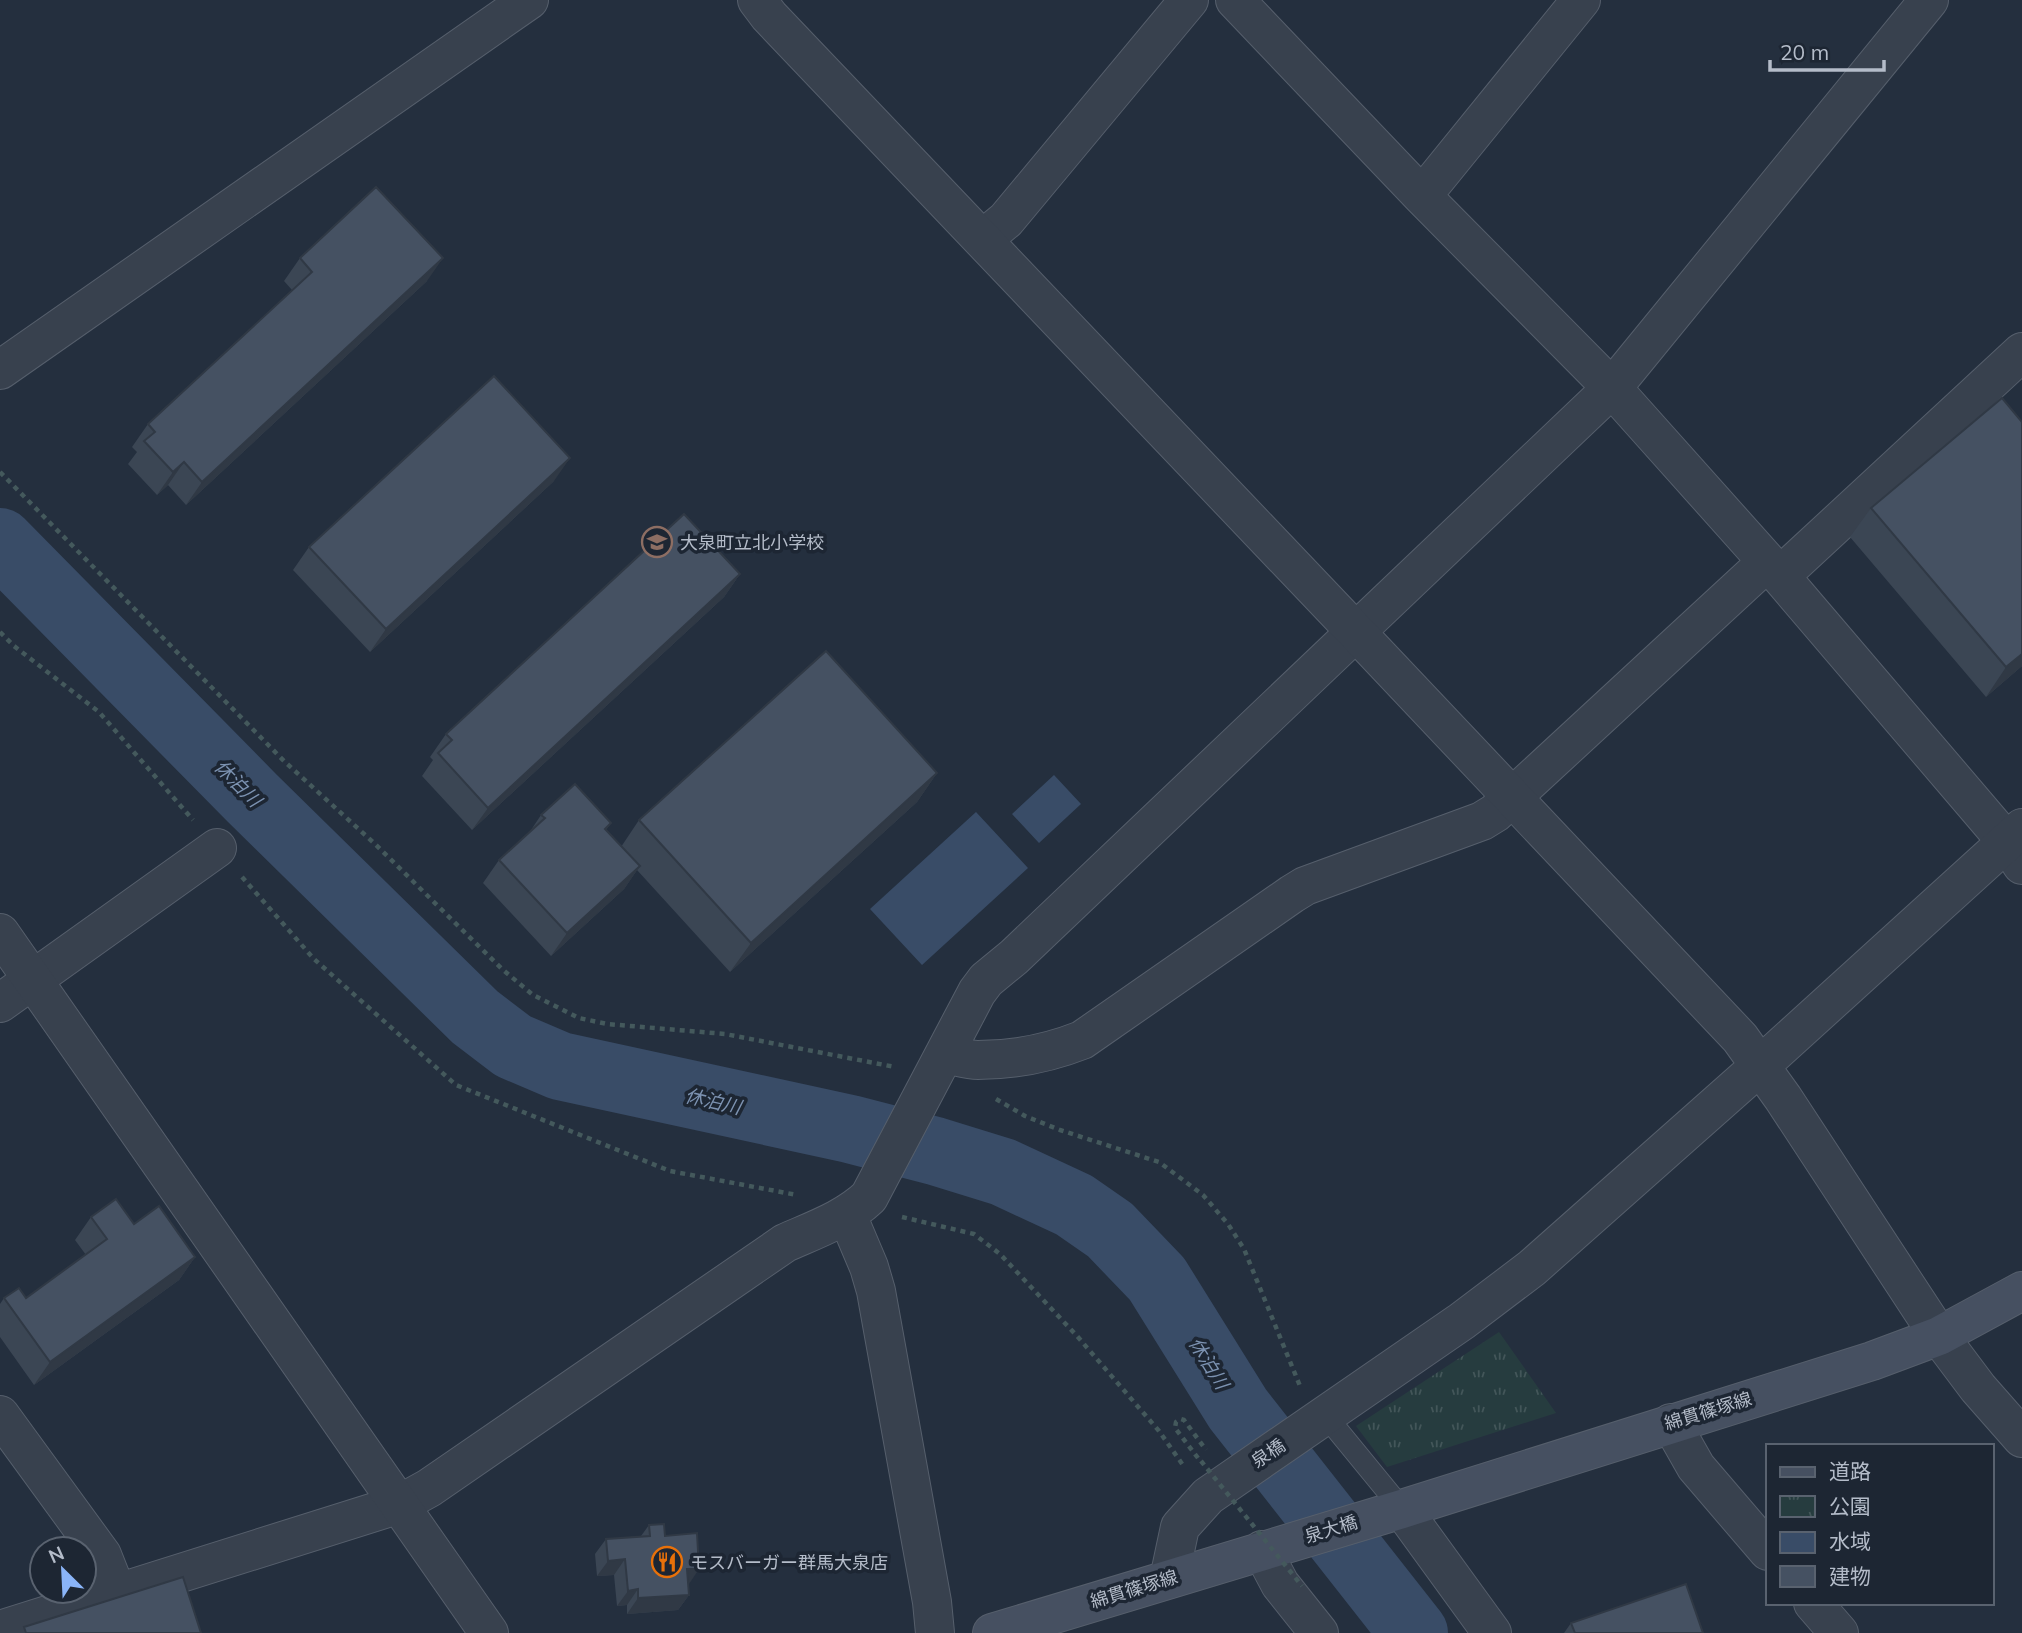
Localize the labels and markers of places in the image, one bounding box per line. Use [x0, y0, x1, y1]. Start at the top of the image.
school or university icon: 大泉町立北小学校 [640, 525, 674, 559]
place label: 大泉町立北小学校 [680, 531, 824, 554]
restaurant icon: モスバーガー群馬大泉店 [650, 1545, 684, 1579]
place label: モスバーガー群馬大泉店 [690, 1551, 888, 1574]

